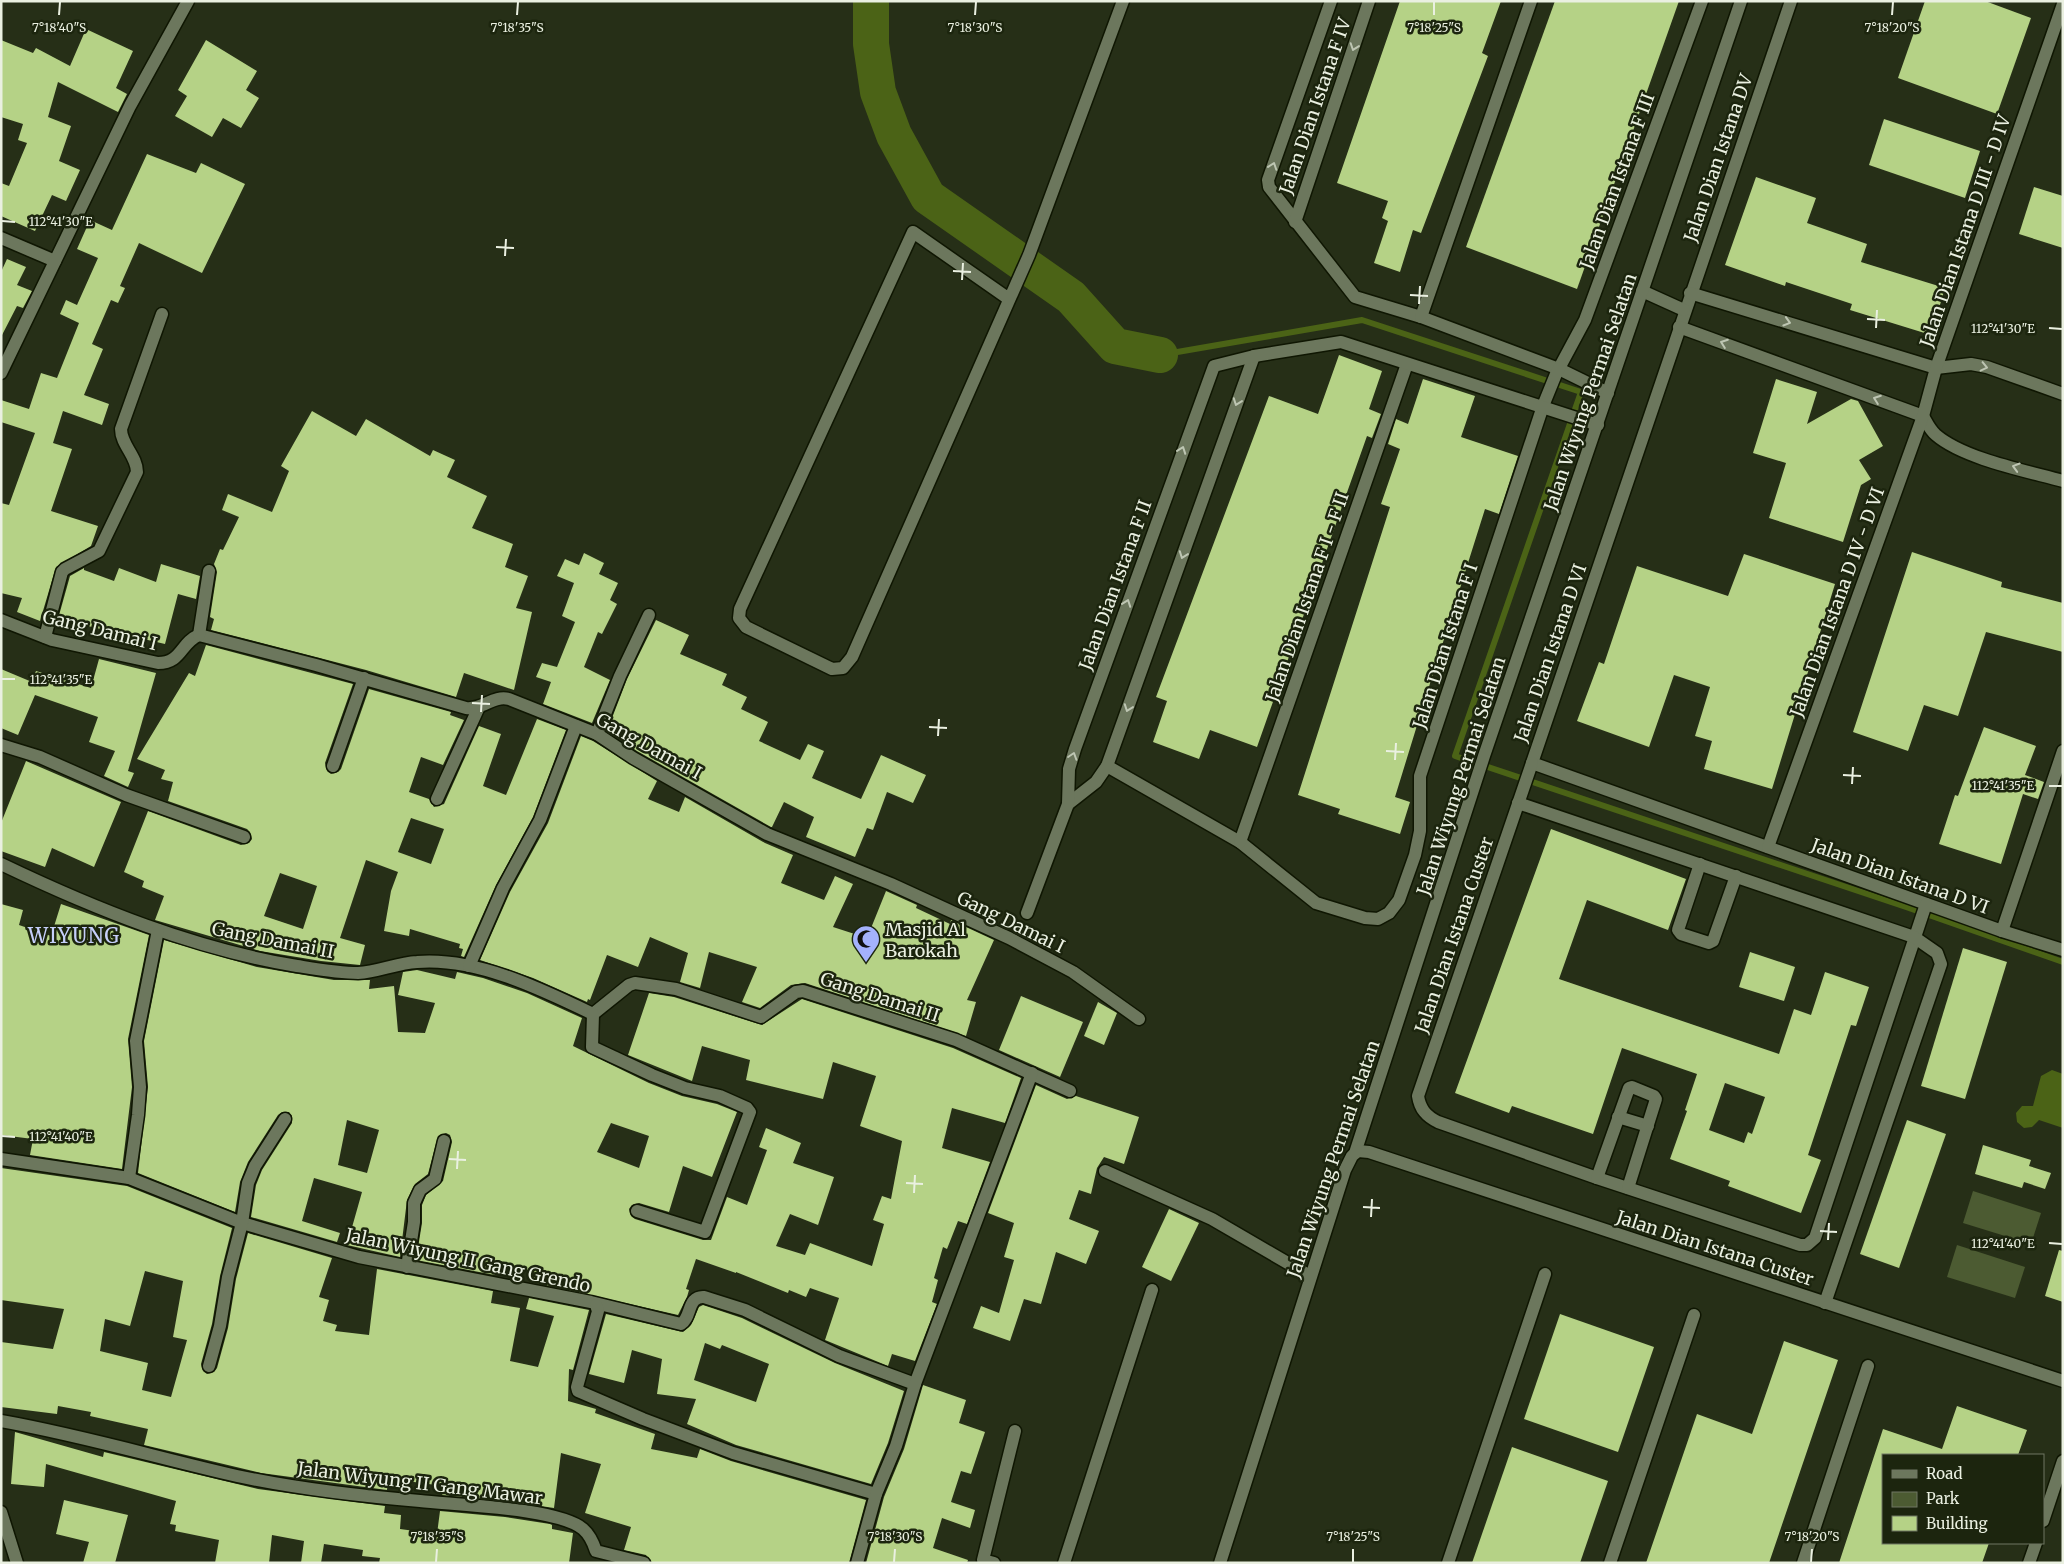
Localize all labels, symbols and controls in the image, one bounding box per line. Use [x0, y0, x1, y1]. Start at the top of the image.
street label: Jalan Dian Istana F IV [1274, 14, 1356, 198]
text: 7°18'40"S [32, 20, 86, 35]
text: 7°18'35"S [490, 20, 544, 35]
text: 7°18'30"S [948, 20, 1002, 35]
text: 7°18'25"S [1407, 20, 1461, 35]
text: 7°18'20"S [1865, 20, 1919, 35]
one-way arrow [1349, 43, 1359, 51]
street label: Jalan Dian Istana DV [1678, 70, 1758, 246]
street label: Jalan Dian Istana F III [1574, 90, 1660, 273]
street label: Jalan Dian Istana D III - D IV [1914, 111, 2016, 351]
one-way arrow [1267, 162, 1277, 171]
text: 112°41'30"E [29, 214, 93, 229]
street label: Jalan Wiyung Permai Selatan [1538, 270, 1642, 515]
one-way arrow [1782, 317, 1790, 327]
text: 112°41'30"E [1971, 321, 2035, 336]
one-way arrow [1721, 339, 1729, 349]
one-way arrow [1980, 361, 1989, 372]
one-way arrow [1873, 395, 1882, 405]
one-way arrow [1233, 397, 1243, 406]
one-way arrow [1176, 447, 1186, 455]
one-way arrow [2012, 463, 2021, 473]
street label: Jalan Dian Istana D IV - D VI [1784, 484, 1889, 721]
street label: Jalan Dian Istana F I - F II [1260, 489, 1354, 706]
street label: Jalan Dian Istana F II [1073, 497, 1156, 674]
one-way arrow [1179, 550, 1189, 559]
street label: Jalan Dian Istana F I [1407, 560, 1483, 733]
street label: Jalan Dian Istana D VI [1508, 561, 1591, 746]
one-way arrow [1121, 600, 1131, 608]
street label: Gang Damai I [40, 605, 160, 655]
street label: Jalan Wiyung Permai Selatan [1411, 654, 1511, 899]
text: 112°41'35"E [30, 672, 93, 687]
one-way arrow [1124, 703, 1134, 712]
street label: Gang Damai I [592, 708, 706, 784]
one-way arrow [1067, 753, 1077, 761]
text: 112°41'35"E [1972, 778, 2035, 793]
street label: Jalan Dian Istana D VI [1807, 833, 1992, 919]
street label: Jalan Dian Istana Custer [1409, 834, 1498, 1037]
street label: Gang Damai I [953, 886, 1069, 958]
street label: Gang Damai II [210, 917, 336, 963]
place label: Masjid Al Barokah [885, 918, 966, 962]
district label: WIYUNG [27, 923, 120, 948]
mosque icon: Masjid Al Barokah [851, 924, 881, 963]
street label: Gang Damai II [818, 967, 942, 1027]
street label: Jalan Wiyung Permai Selatan [1281, 1037, 1385, 1282]
text: 112°41'40"E [29, 1129, 93, 1144]
street label: Jalan Dian Istana Custer [1612, 1205, 1817, 1291]
street label: Jalan Wiyung II Gang Grendo [342, 1223, 593, 1297]
text: 112°41'40"E [1971, 1236, 2035, 1251]
legend [1882, 1454, 2044, 1544]
street label: Jalan Wiyung II Gang Mawar [295, 1456, 544, 1509]
text: Road [1926, 1464, 1962, 1483]
text: Park [1926, 1489, 1960, 1508]
text: Building [1926, 1514, 1988, 1533]
text: 7°18'35"S [410, 1529, 464, 1544]
text: 7°18'30"S [868, 1529, 922, 1544]
text: 7°18'25"S [1326, 1529, 1380, 1544]
text: 7°18'20"S [1785, 1529, 1839, 1544]

